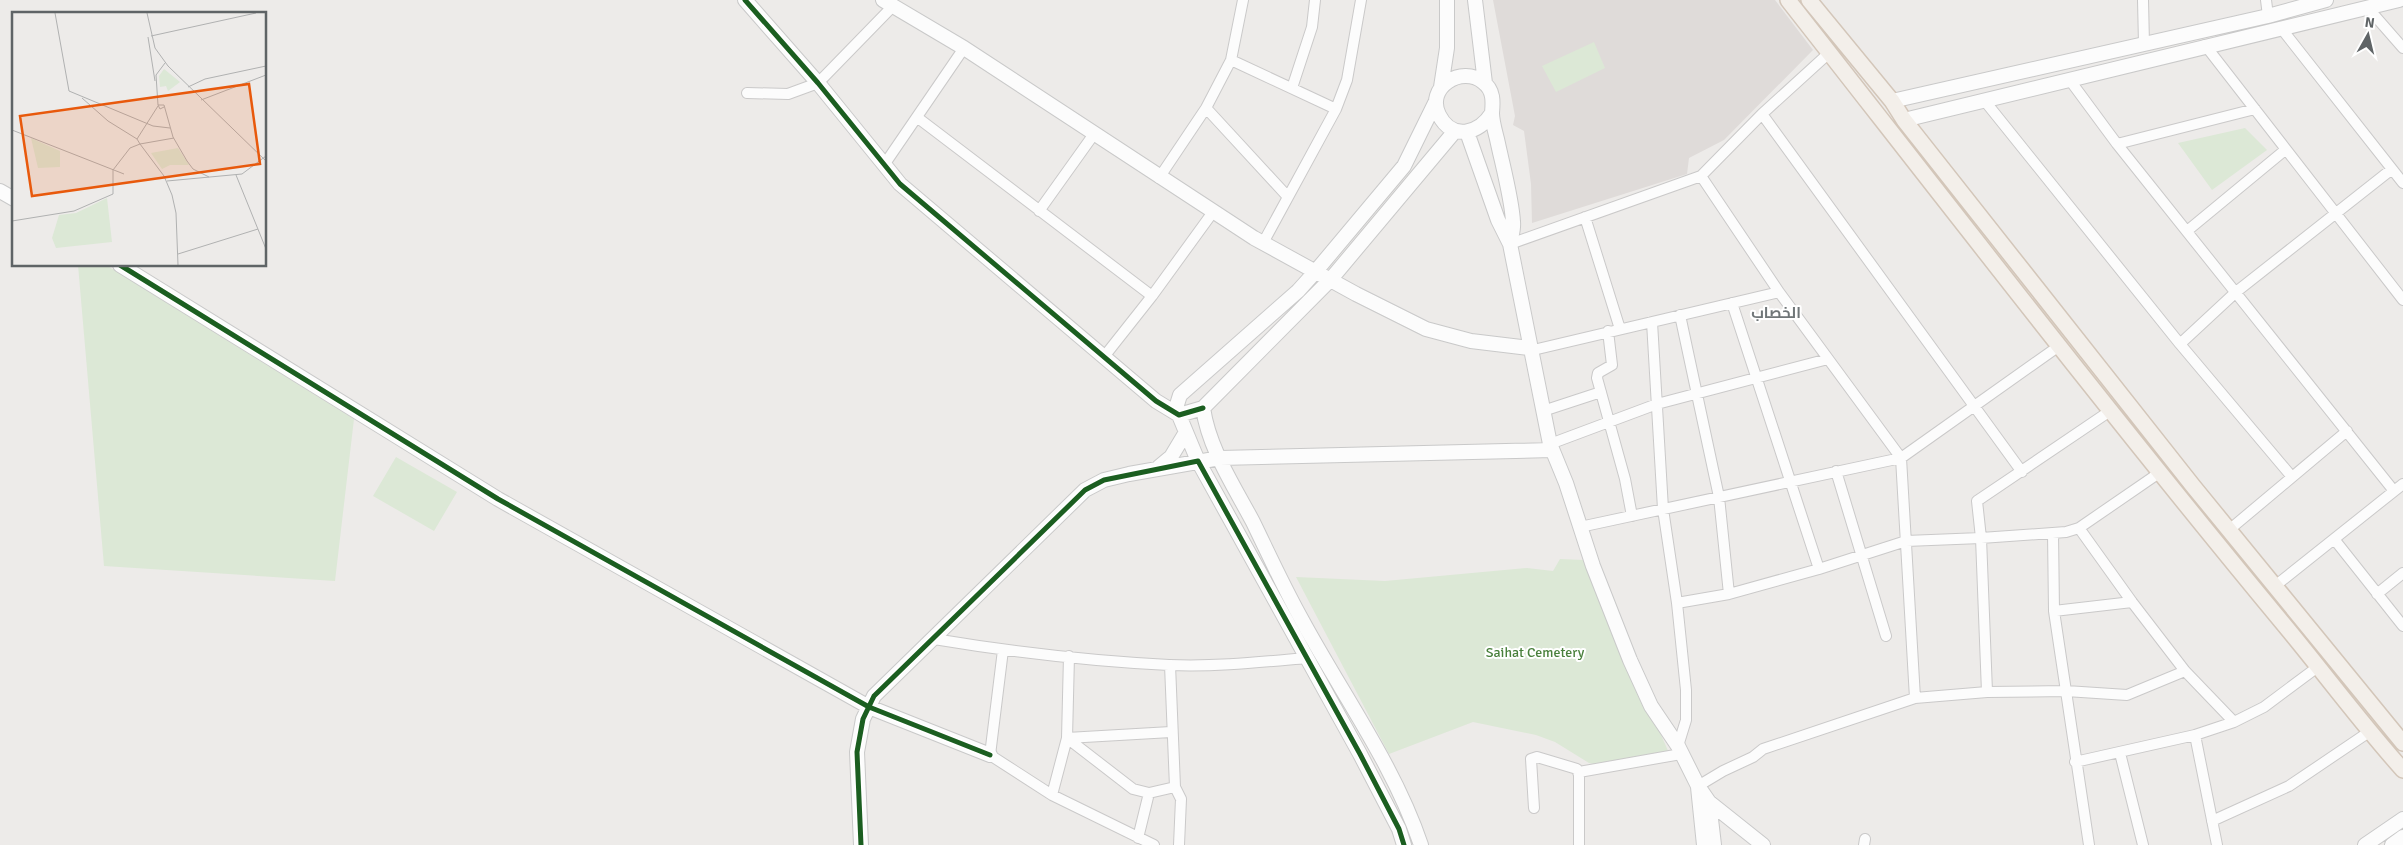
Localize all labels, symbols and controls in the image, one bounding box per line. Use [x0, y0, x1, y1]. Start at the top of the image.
north arrow [2343, 10, 2393, 60]
inset map [12, 12, 266, 266]
text: N [2364, 14, 2376, 32]
district label: الخصاب [1751, 304, 1801, 322]
park label: Saihat Cemetery [1486, 644, 1585, 661]

